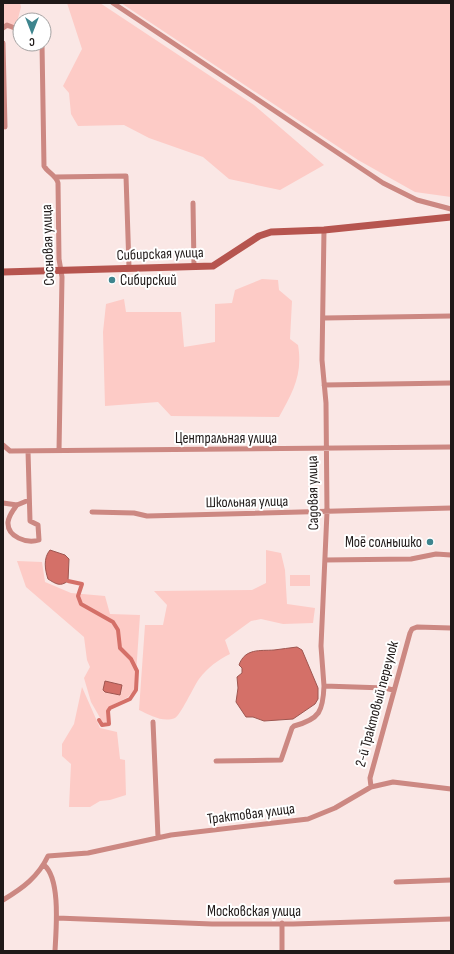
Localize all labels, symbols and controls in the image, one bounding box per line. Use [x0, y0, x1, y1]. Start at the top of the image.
north arrow [12, 12, 52, 52]
text: С [29, 35, 35, 48]
street label: Сосновая улица [37, 204, 59, 286]
street label: Сибирская улица [116, 243, 204, 265]
place label: Сибирский [120, 271, 176, 290]
marker: Сибирский [107, 275, 117, 285]
street label: Центральная улица [175, 429, 277, 448]
street label: Садовая улица [303, 455, 323, 531]
street label: Школьная улица [206, 492, 289, 512]
place label: Моё солнышко [345, 533, 422, 552]
marker: Моё солнышко [425, 537, 435, 547]
street label: 2-й Трактовый переулок [351, 639, 403, 769]
street label: Трактовая улица [206, 799, 296, 829]
street label: Московская улица [207, 902, 301, 921]

